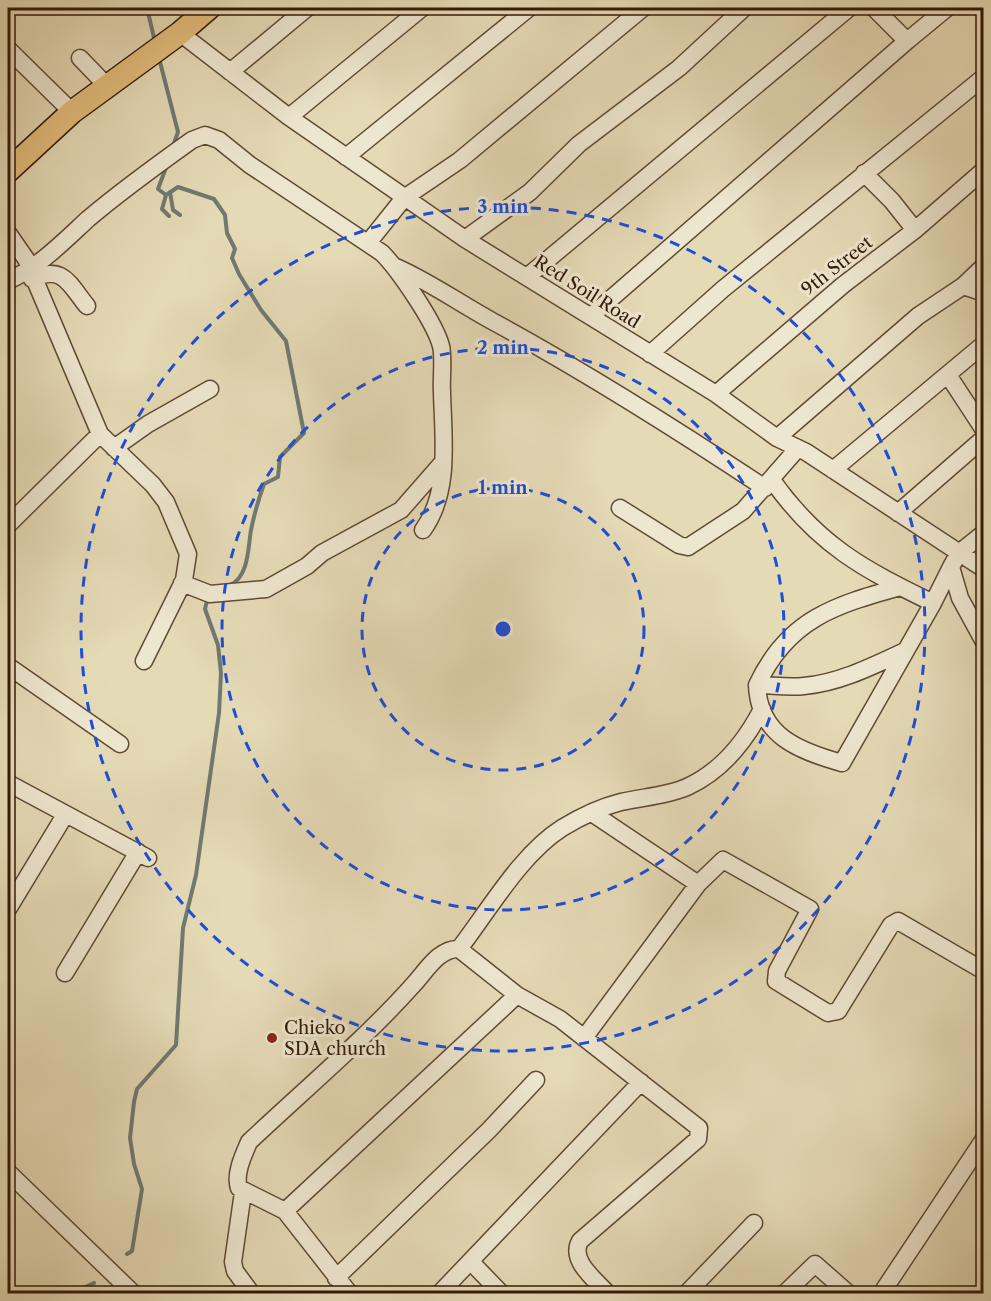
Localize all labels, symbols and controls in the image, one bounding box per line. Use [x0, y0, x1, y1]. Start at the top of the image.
text: 3 min [477, 196, 529, 218]
street label: 9th Street [797, 231, 877, 301]
street label: Red Soil Road [530, 251, 644, 333]
text: 2 min [477, 337, 530, 359]
text: 1 min [478, 477, 528, 499]
centre of rings [493, 619, 513, 639]
place label: Chieko SDA church [284, 1017, 386, 1060]
marker: Chieko SDA church [265, 1031, 279, 1045]

